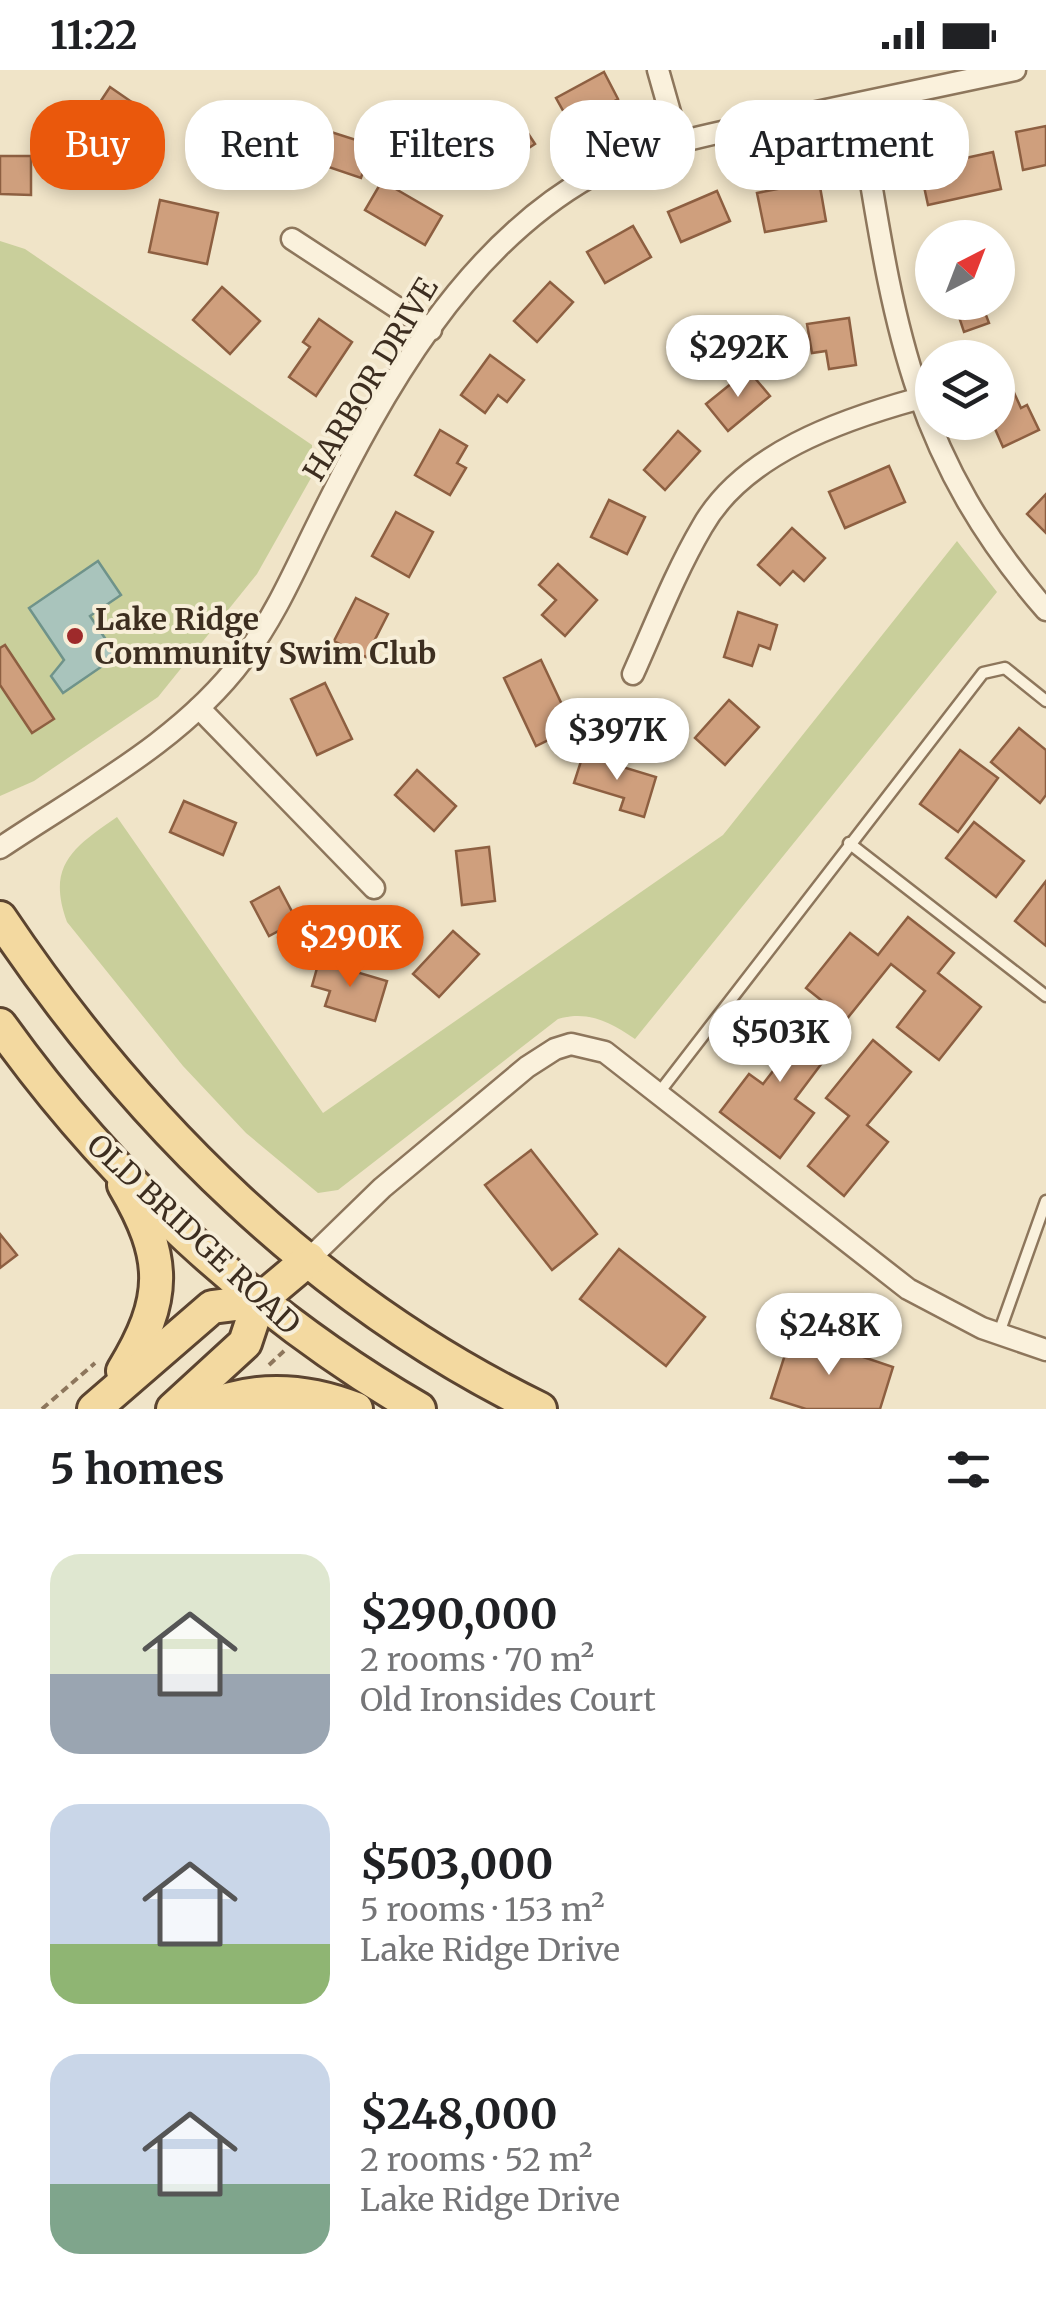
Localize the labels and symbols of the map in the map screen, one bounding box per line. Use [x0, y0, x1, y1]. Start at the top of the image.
north arrow [915, 220, 1015, 320]
street label: HARBOR DRIVE [294, 271, 446, 487]
pin: $292K [668, 315, 808, 400]
place label: Lake Ridge Community Swim Club [95, 600, 436, 672]
marker: Lake Ridge Community Swim Club [64, 625, 86, 647]
pin: $397K [547, 698, 687, 783]
pin: $290K [280, 905, 420, 990]
pin: $503K [710, 1000, 850, 1085]
street label: OLD BRIDGE ROAD [80, 1125, 308, 1343]
pin: $248K [759, 1293, 899, 1378]

